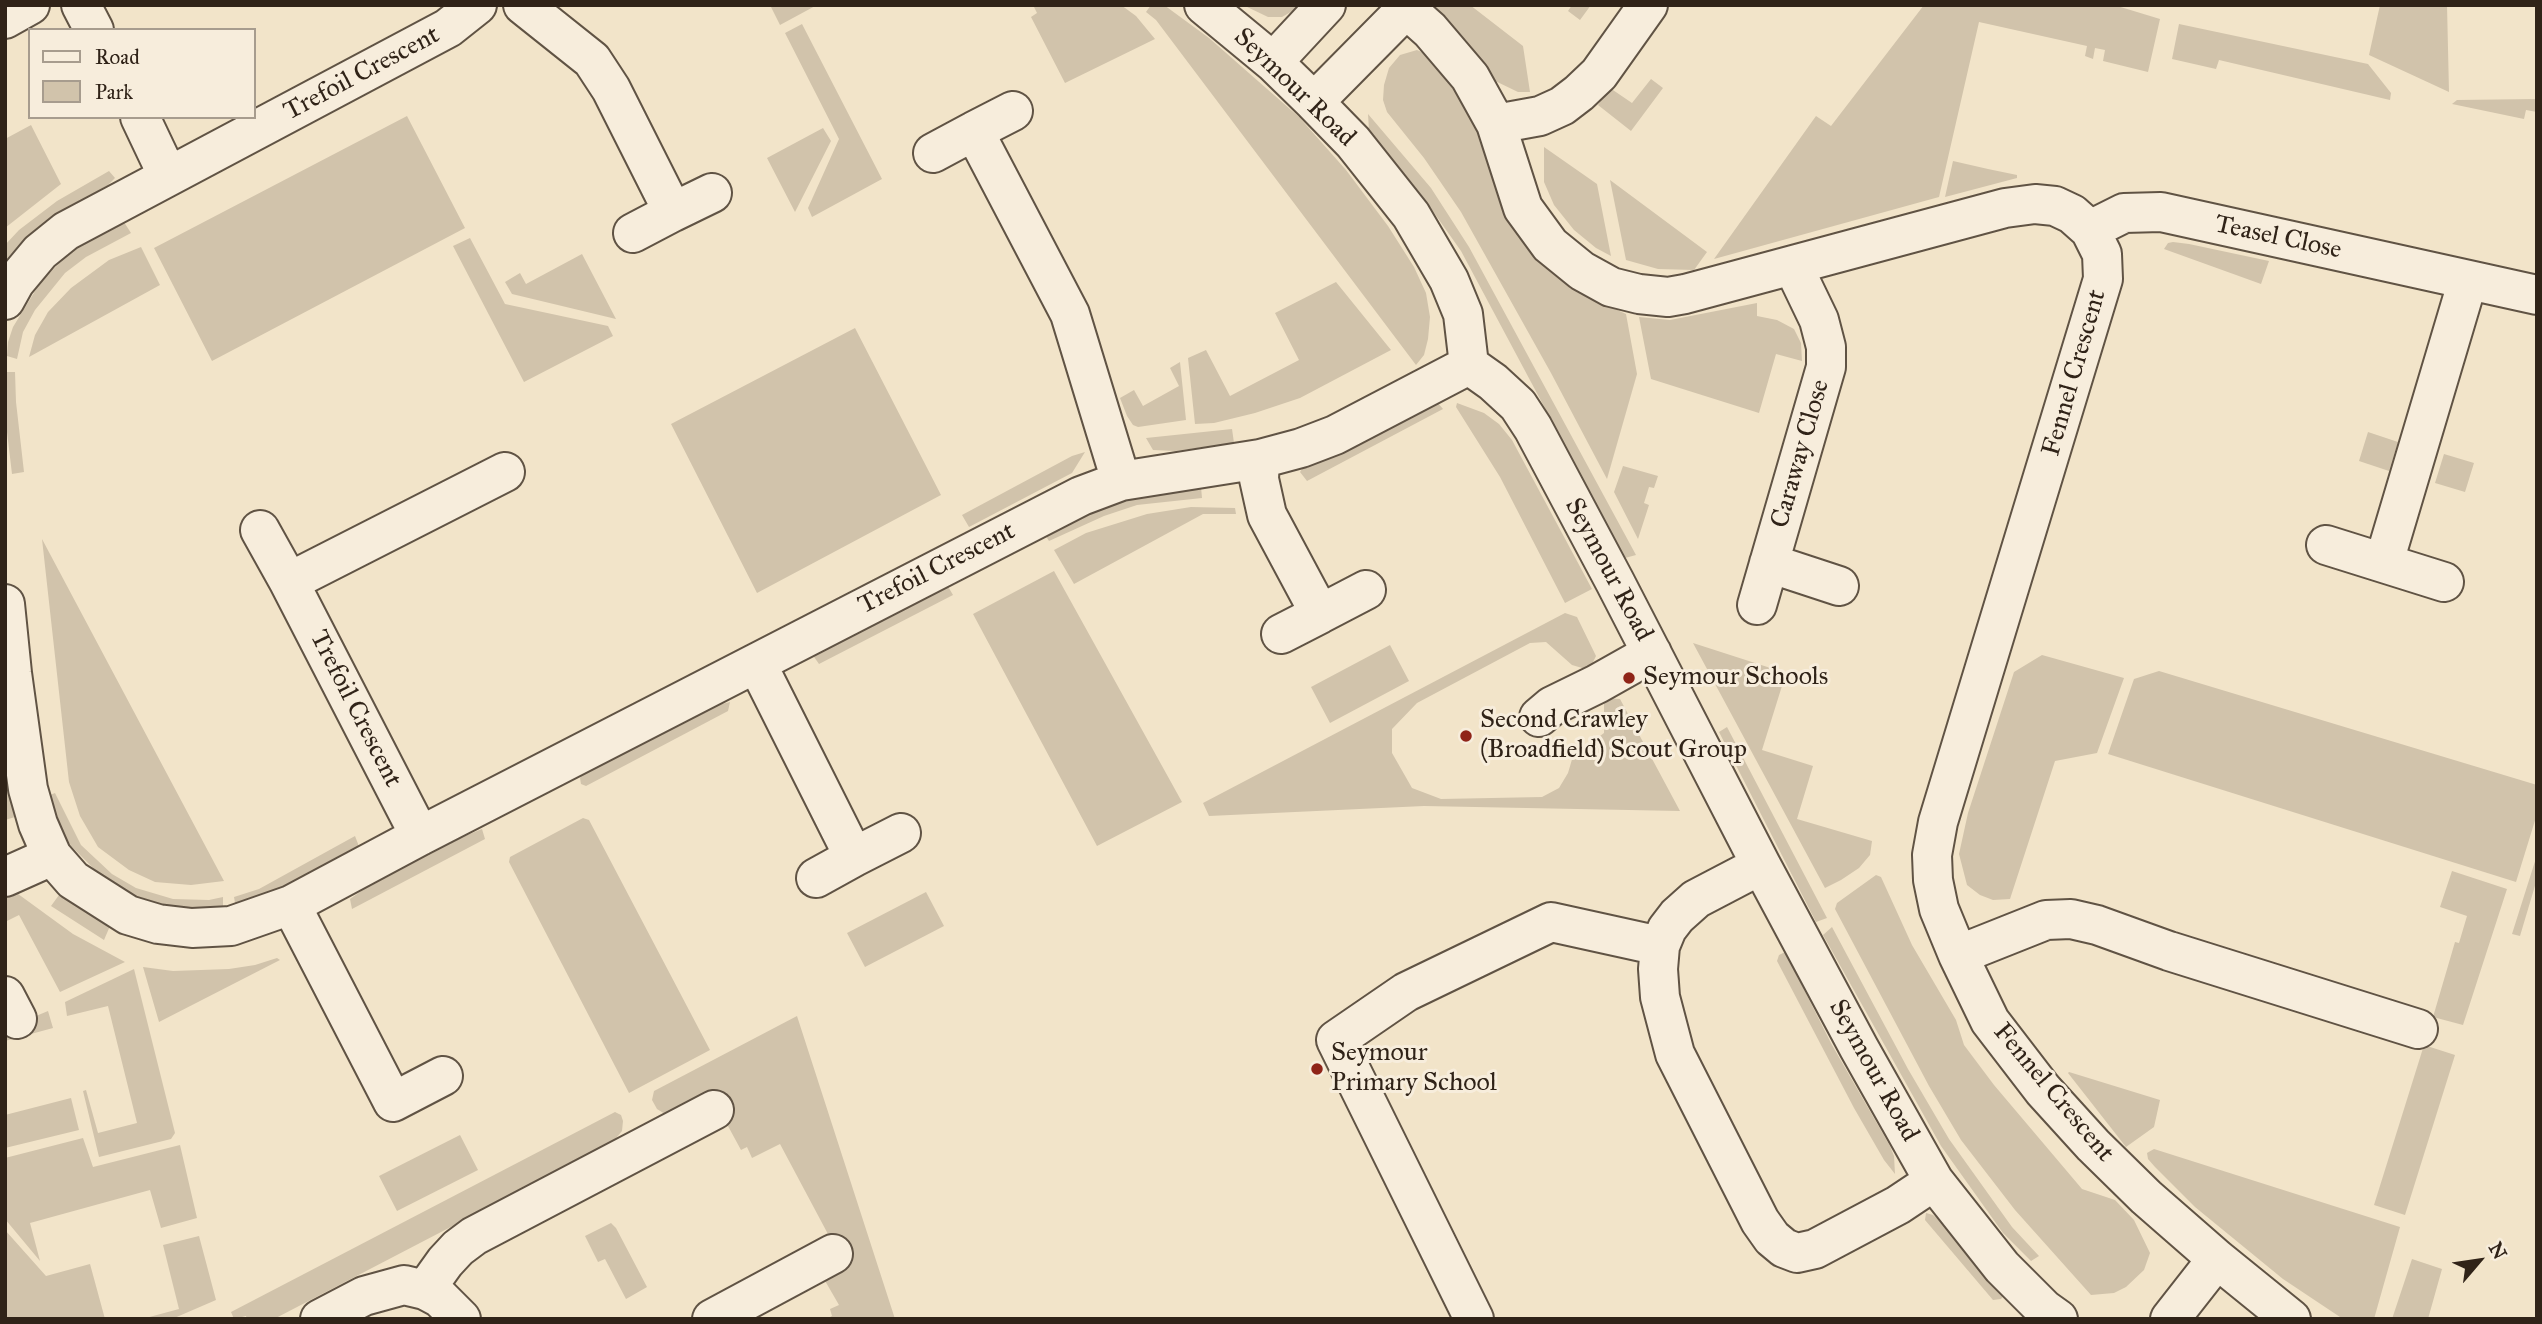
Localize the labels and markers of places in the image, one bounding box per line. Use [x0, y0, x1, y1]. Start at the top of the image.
place label: Seymour Schools [1643, 662, 1828, 694]
marker: Seymour Schools [1621, 670, 1637, 686]
place label: Second Crawley (Broadfield) Scout Group [1480, 705, 1747, 766]
marker: Second Crawley (Broadfield) Scout Group [1458, 728, 1474, 744]
place label: Seymour Primary School [1331, 1038, 1497, 1100]
marker: Seymour Primary School [1309, 1061, 1325, 1077]

